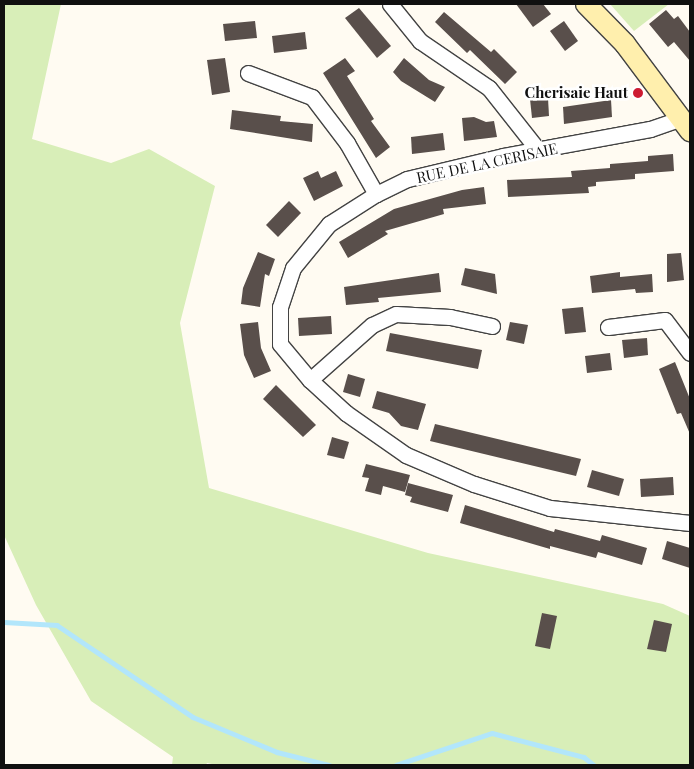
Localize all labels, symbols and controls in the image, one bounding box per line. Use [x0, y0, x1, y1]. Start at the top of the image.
place label: Cherisaie Haut [525, 84, 628, 102]
marker: Cherisaie Haut [632, 87, 644, 99]
street label: RUE DE LA CERISAIE [415, 139, 559, 187]

